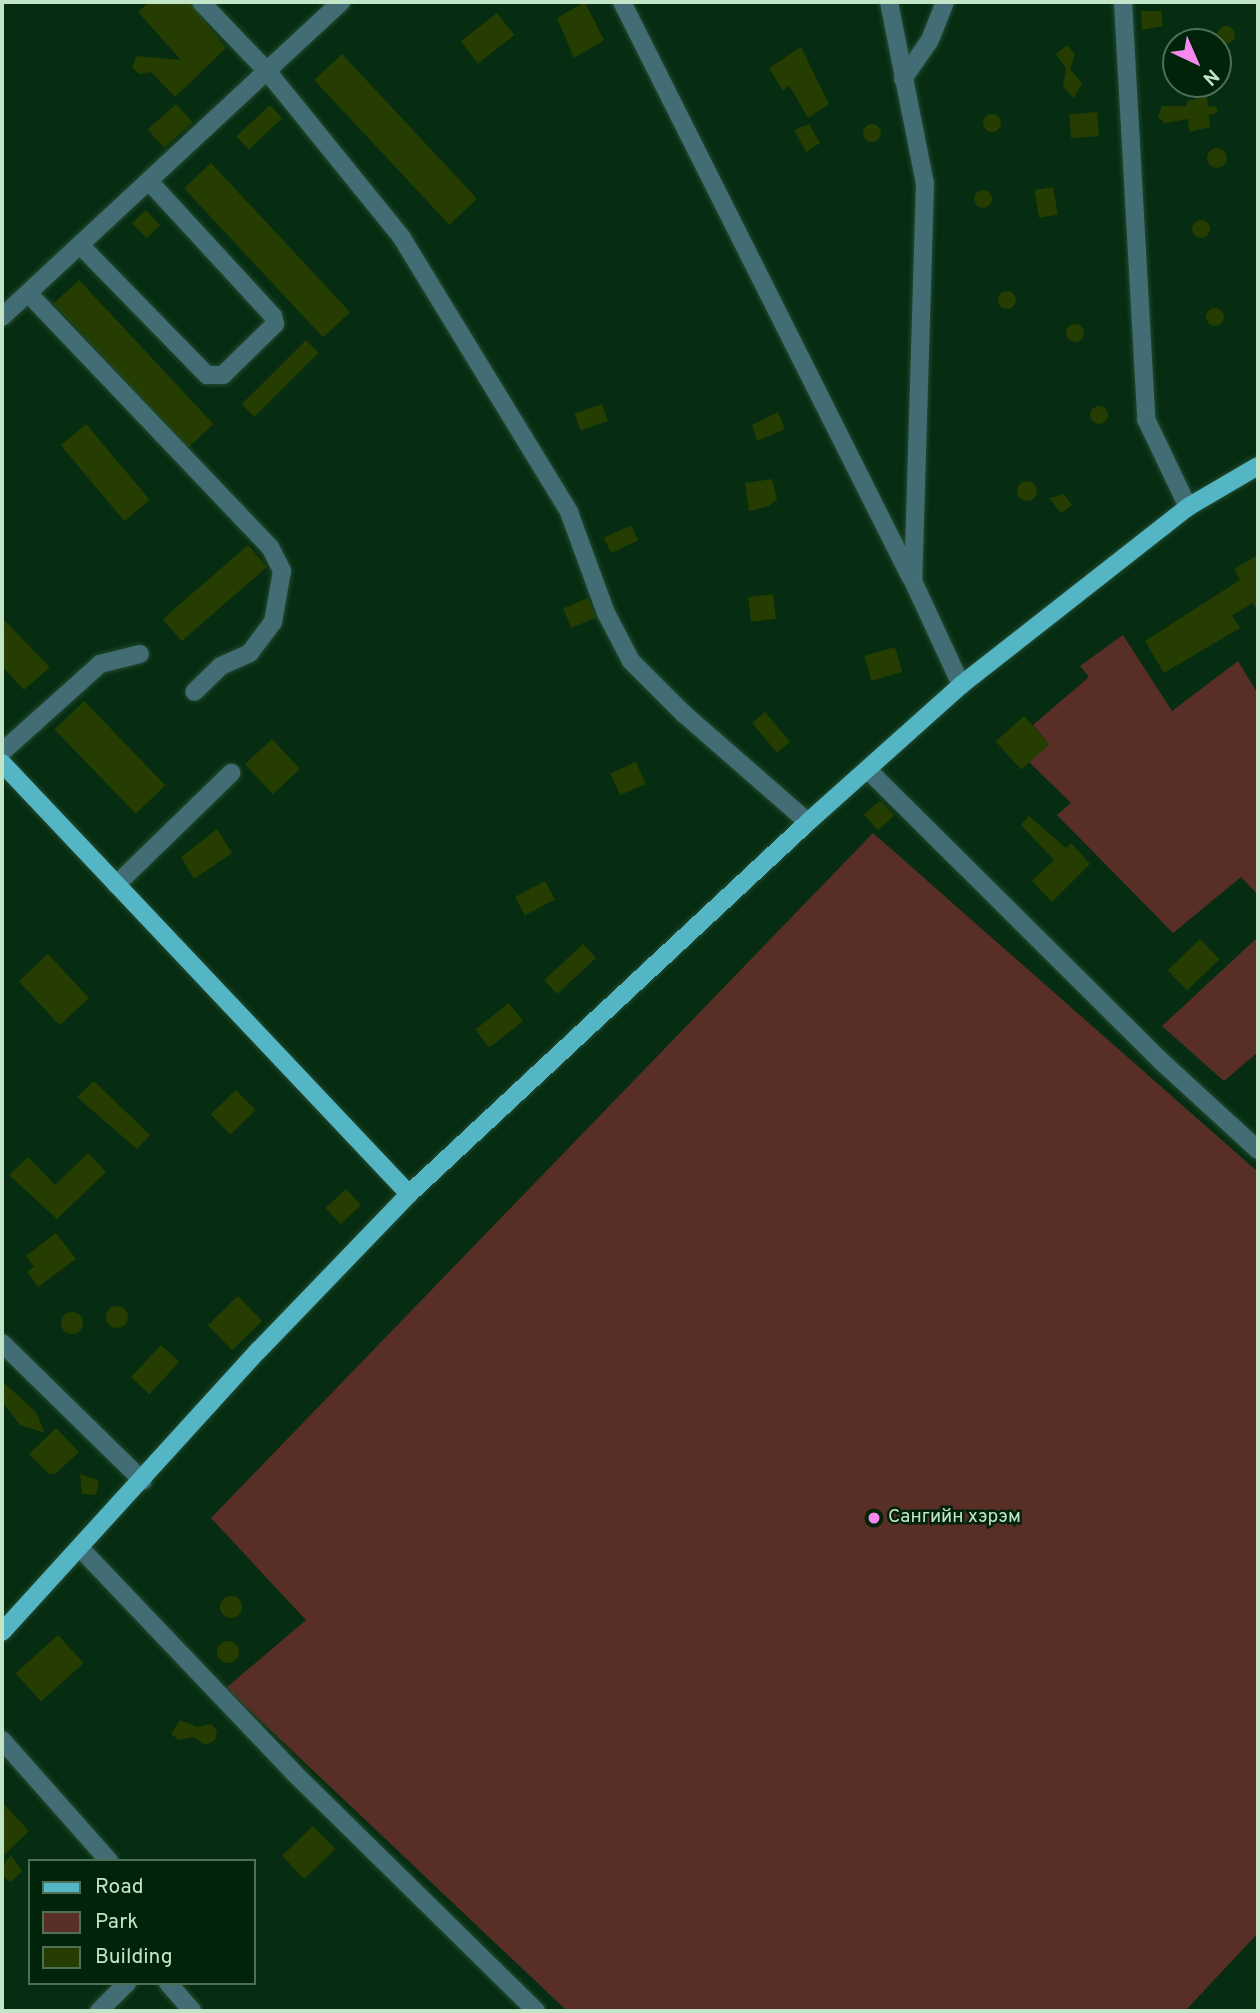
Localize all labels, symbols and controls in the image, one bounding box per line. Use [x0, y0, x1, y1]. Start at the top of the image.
north arrow [1162, 28, 1232, 98]
text: N [1197, 63, 1223, 90]
place label: Сангийн хэрэм [888, 1507, 1021, 1529]
marker: Сангийн хэрэм [866, 1510, 882, 1526]
legend [28, 1859, 256, 1985]
text: Road [95, 1874, 144, 1901]
text: Park [95, 1909, 138, 1936]
text: Building [95, 1944, 173, 1971]

